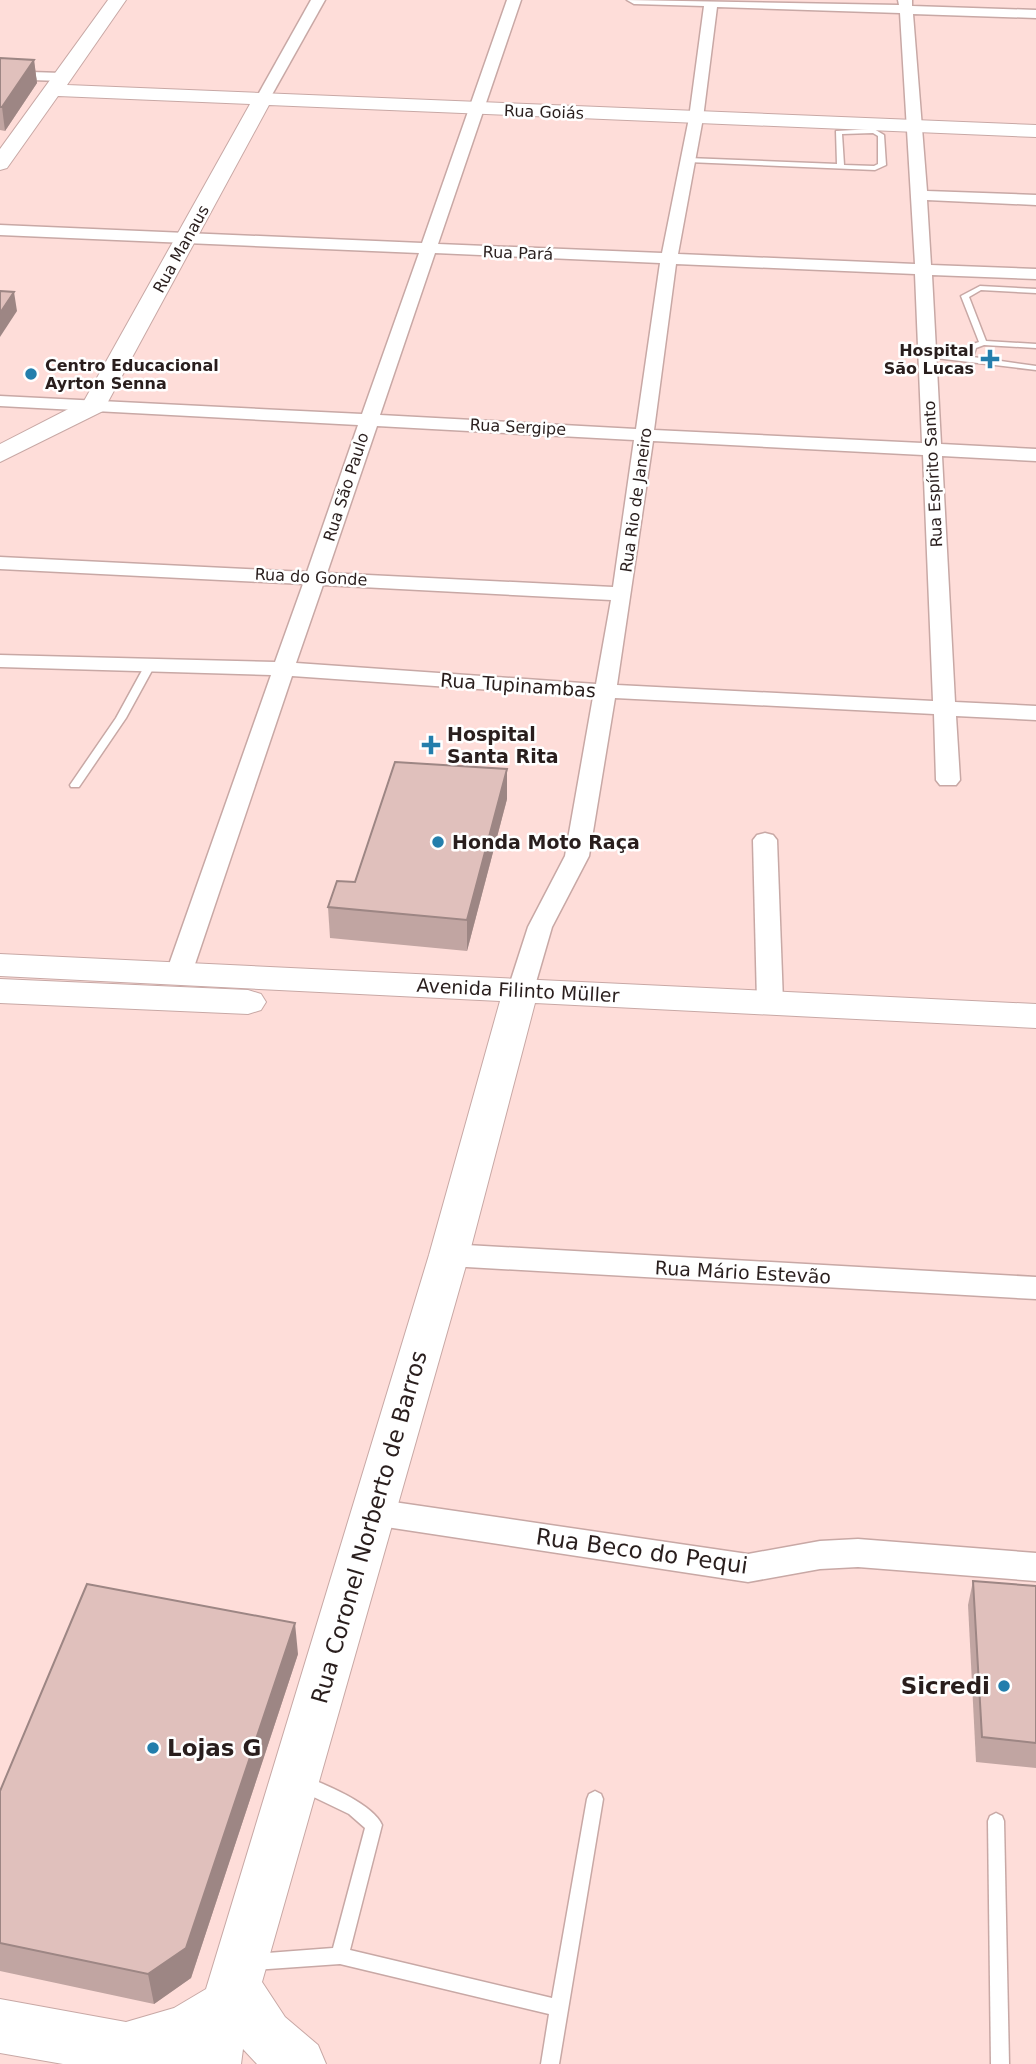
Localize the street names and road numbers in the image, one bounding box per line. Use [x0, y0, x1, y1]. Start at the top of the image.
street label: Rua Goiás [504, 101, 584, 123]
street label: Rua Manaus [149, 202, 213, 296]
street label: Rua Pará [482, 242, 554, 264]
street label: Rua Espírito Santo [920, 400, 946, 548]
street label: Rua Sergipe [469, 415, 567, 439]
street label: Rua Rio de Janeiro [616, 426, 656, 574]
street label: Rua São Paulo [319, 430, 373, 544]
street label: Rua do Gonde [254, 565, 368, 589]
street label: Rua Tupinambas [439, 669, 597, 701]
street label: Avenida Filinto Müller [416, 974, 620, 1006]
street label: Rua Mário Estevão [654, 1256, 832, 1288]
street label: Rua Coronel Norberto de Barros [306, 1348, 432, 1706]
street label: Rua Beco do Pequi [534, 1523, 750, 1579]

